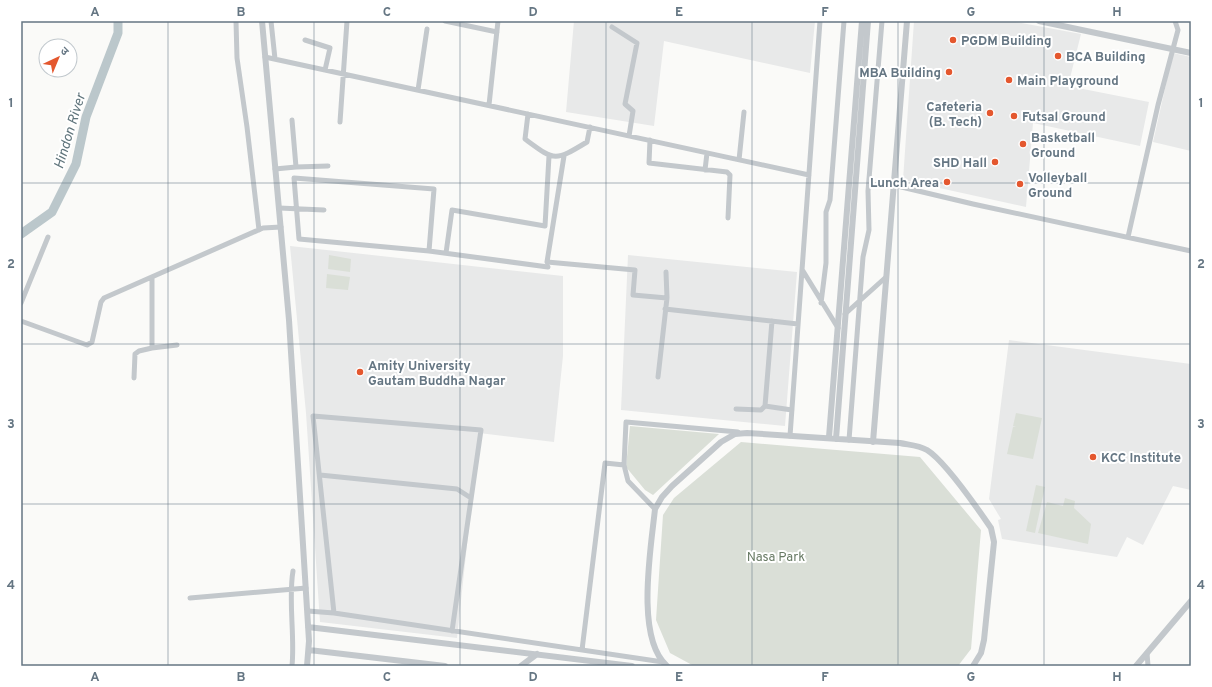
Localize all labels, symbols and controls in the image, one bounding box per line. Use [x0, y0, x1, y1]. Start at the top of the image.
text: A [90, 5, 100, 21]
text: B [237, 5, 246, 21]
text: C [383, 5, 391, 21]
text: D [528, 5, 538, 21]
text: E [675, 5, 683, 21]
text: F [821, 5, 829, 21]
text: G [967, 5, 976, 21]
text: H [1112, 5, 1122, 21]
place label: PGDM Building [961, 34, 1052, 50]
marker: PGDM Building [948, 35, 958, 45]
north arrow [38, 38, 78, 78]
text: उ [57, 44, 72, 59]
place label: BCA Building [1066, 50, 1146, 66]
marker: BCA Building [1053, 51, 1063, 61]
place label: MBA Building [859, 66, 941, 82]
marker: MBA Building [944, 67, 954, 77]
place label: Main Playground [1017, 74, 1119, 90]
marker: Main Playground [1004, 75, 1014, 85]
water label: Hindon River [51, 90, 90, 171]
text: 1 [8, 96, 14, 112]
text: 1 [1198, 96, 1204, 112]
place label: Cafeteria (B. Tech) [926, 100, 982, 131]
marker: Cafeteria (B. Tech) [985, 108, 995, 118]
place label: Futsal Ground [1022, 110, 1106, 126]
marker: Futsal Ground [1009, 111, 1019, 121]
place label: Basketball Ground [1031, 131, 1095, 162]
marker: Basketball Ground [1018, 139, 1028, 149]
place label: SHD Hall [933, 156, 987, 172]
marker: SHD Hall [990, 157, 1000, 167]
place label: Volleyball Ground [1028, 171, 1087, 202]
place label: Lunch Area [870, 176, 939, 192]
marker: Lunch Area [942, 177, 952, 187]
marker: Volleyball Ground [1015, 179, 1025, 189]
text: 2 [7, 257, 15, 273]
text: 2 [1197, 257, 1205, 273]
place label: Amity University Gautam Buddha Nagar [368, 359, 506, 390]
marker: Amity University Gautam Buddha Nagar [355, 367, 365, 377]
text: 3 [7, 417, 15, 433]
text: 3 [1197, 417, 1205, 433]
place label: KCC Institute [1101, 451, 1181, 467]
marker: KCC Institute [1088, 452, 1098, 462]
park label: Nasa Park [747, 550, 805, 566]
text: 4 [7, 578, 15, 594]
text: 4 [1197, 578, 1205, 594]
text: A [90, 670, 100, 686]
text: B [237, 670, 246, 686]
text: C [383, 670, 391, 686]
text: D [528, 670, 538, 686]
text: E [675, 670, 683, 686]
text: F [821, 670, 829, 686]
text: G [967, 670, 976, 686]
text: H [1112, 670, 1122, 686]

